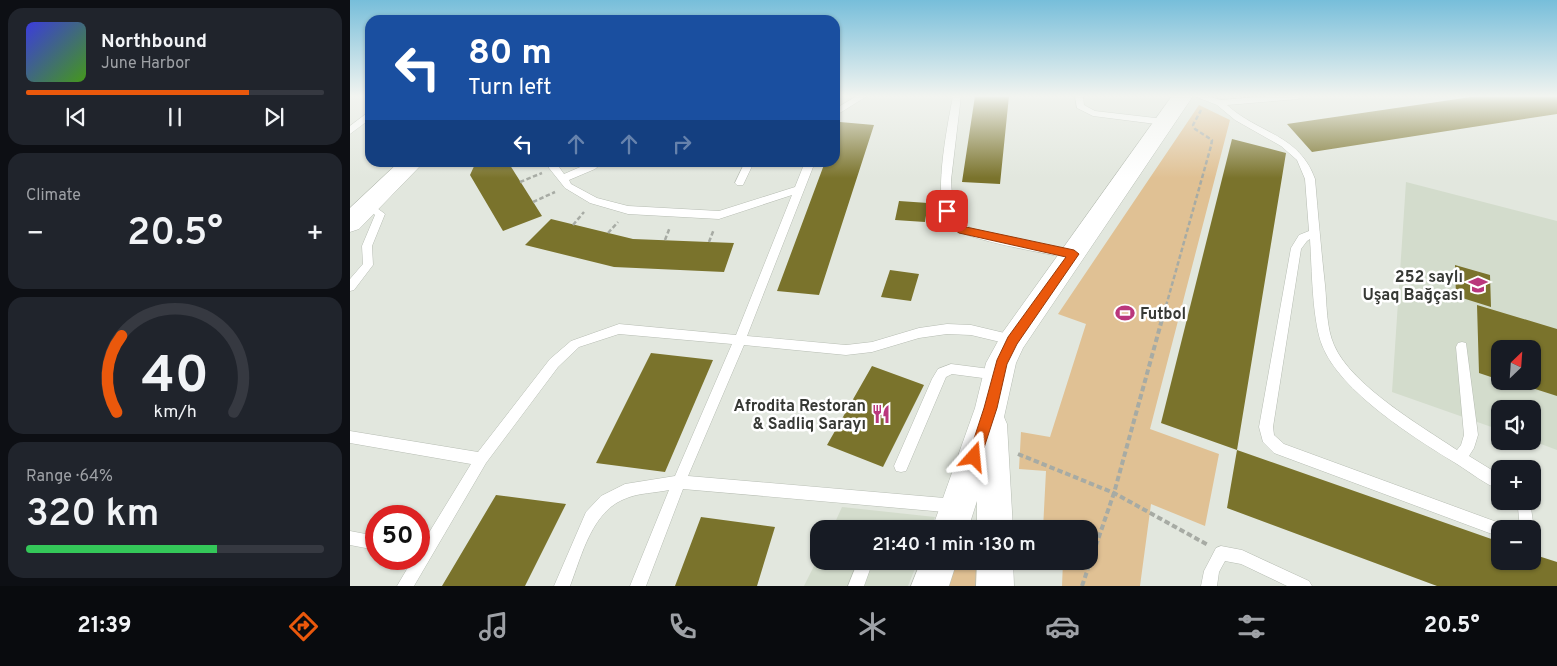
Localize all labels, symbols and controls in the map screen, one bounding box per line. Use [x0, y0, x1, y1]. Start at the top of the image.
text: Northbound [101, 30, 207, 54]
text: 80 m [468, 32, 552, 76]
icon: left [385, 35, 450, 100]
text: June Harbor [101, 54, 190, 74]
text: Turn left [468, 75, 551, 102]
icon: previous [62, 103, 90, 131]
icon: pause [161, 103, 189, 131]
icon: next [260, 103, 288, 131]
icon: left [509, 130, 537, 158]
icon: ahead [562, 130, 590, 158]
icon: ahead [615, 130, 643, 158]
icon: right [668, 130, 696, 158]
text: Climate [26, 186, 81, 206]
pin [926, 190, 968, 232]
icon: arrive [933, 197, 961, 225]
text: 20.5° [127, 210, 223, 259]
text: − [26, 217, 44, 253]
text: + [306, 217, 324, 253]
place label: 252 saylı Uşaq Bağçası [1362, 268, 1463, 306]
school or university icon: 252 saylı Uşaq Bağçası [1467, 274, 1489, 296]
sports icon: Futbol [1114, 302, 1136, 324]
place label: Futbol [1140, 305, 1186, 325]
north arrow [1491, 340, 1541, 390]
map controls [1491, 340, 1541, 570]
text: 40 [141, 345, 209, 411]
place label: Afrodita Restoran & Sadliq Sarayı [734, 397, 866, 435]
button: sound [1491, 400, 1541, 450]
text: km/h [153, 401, 197, 424]
restaurant icon: Afrodita Restoran & Sadliq Sarayı [870, 403, 892, 425]
position arrow [947, 430, 999, 482]
button: + [1491, 460, 1541, 510]
text: Range · 64% [26, 467, 113, 487]
text: 320 km [26, 491, 159, 540]
speed limit sign: 50 [365, 505, 430, 570]
button: − [1491, 520, 1541, 570]
text: 21:40 · 1 min · 130 m [872, 533, 1036, 557]
icon: directions [286, 609, 321, 644]
icon: music [476, 609, 511, 644]
icon: phone [665, 609, 700, 644]
icon: climate [855, 609, 890, 644]
icon: car [1045, 609, 1080, 644]
icon: filters [1234, 609, 1269, 644]
text: 21:39 [77, 613, 132, 640]
text: 20.5° [1424, 613, 1480, 640]

